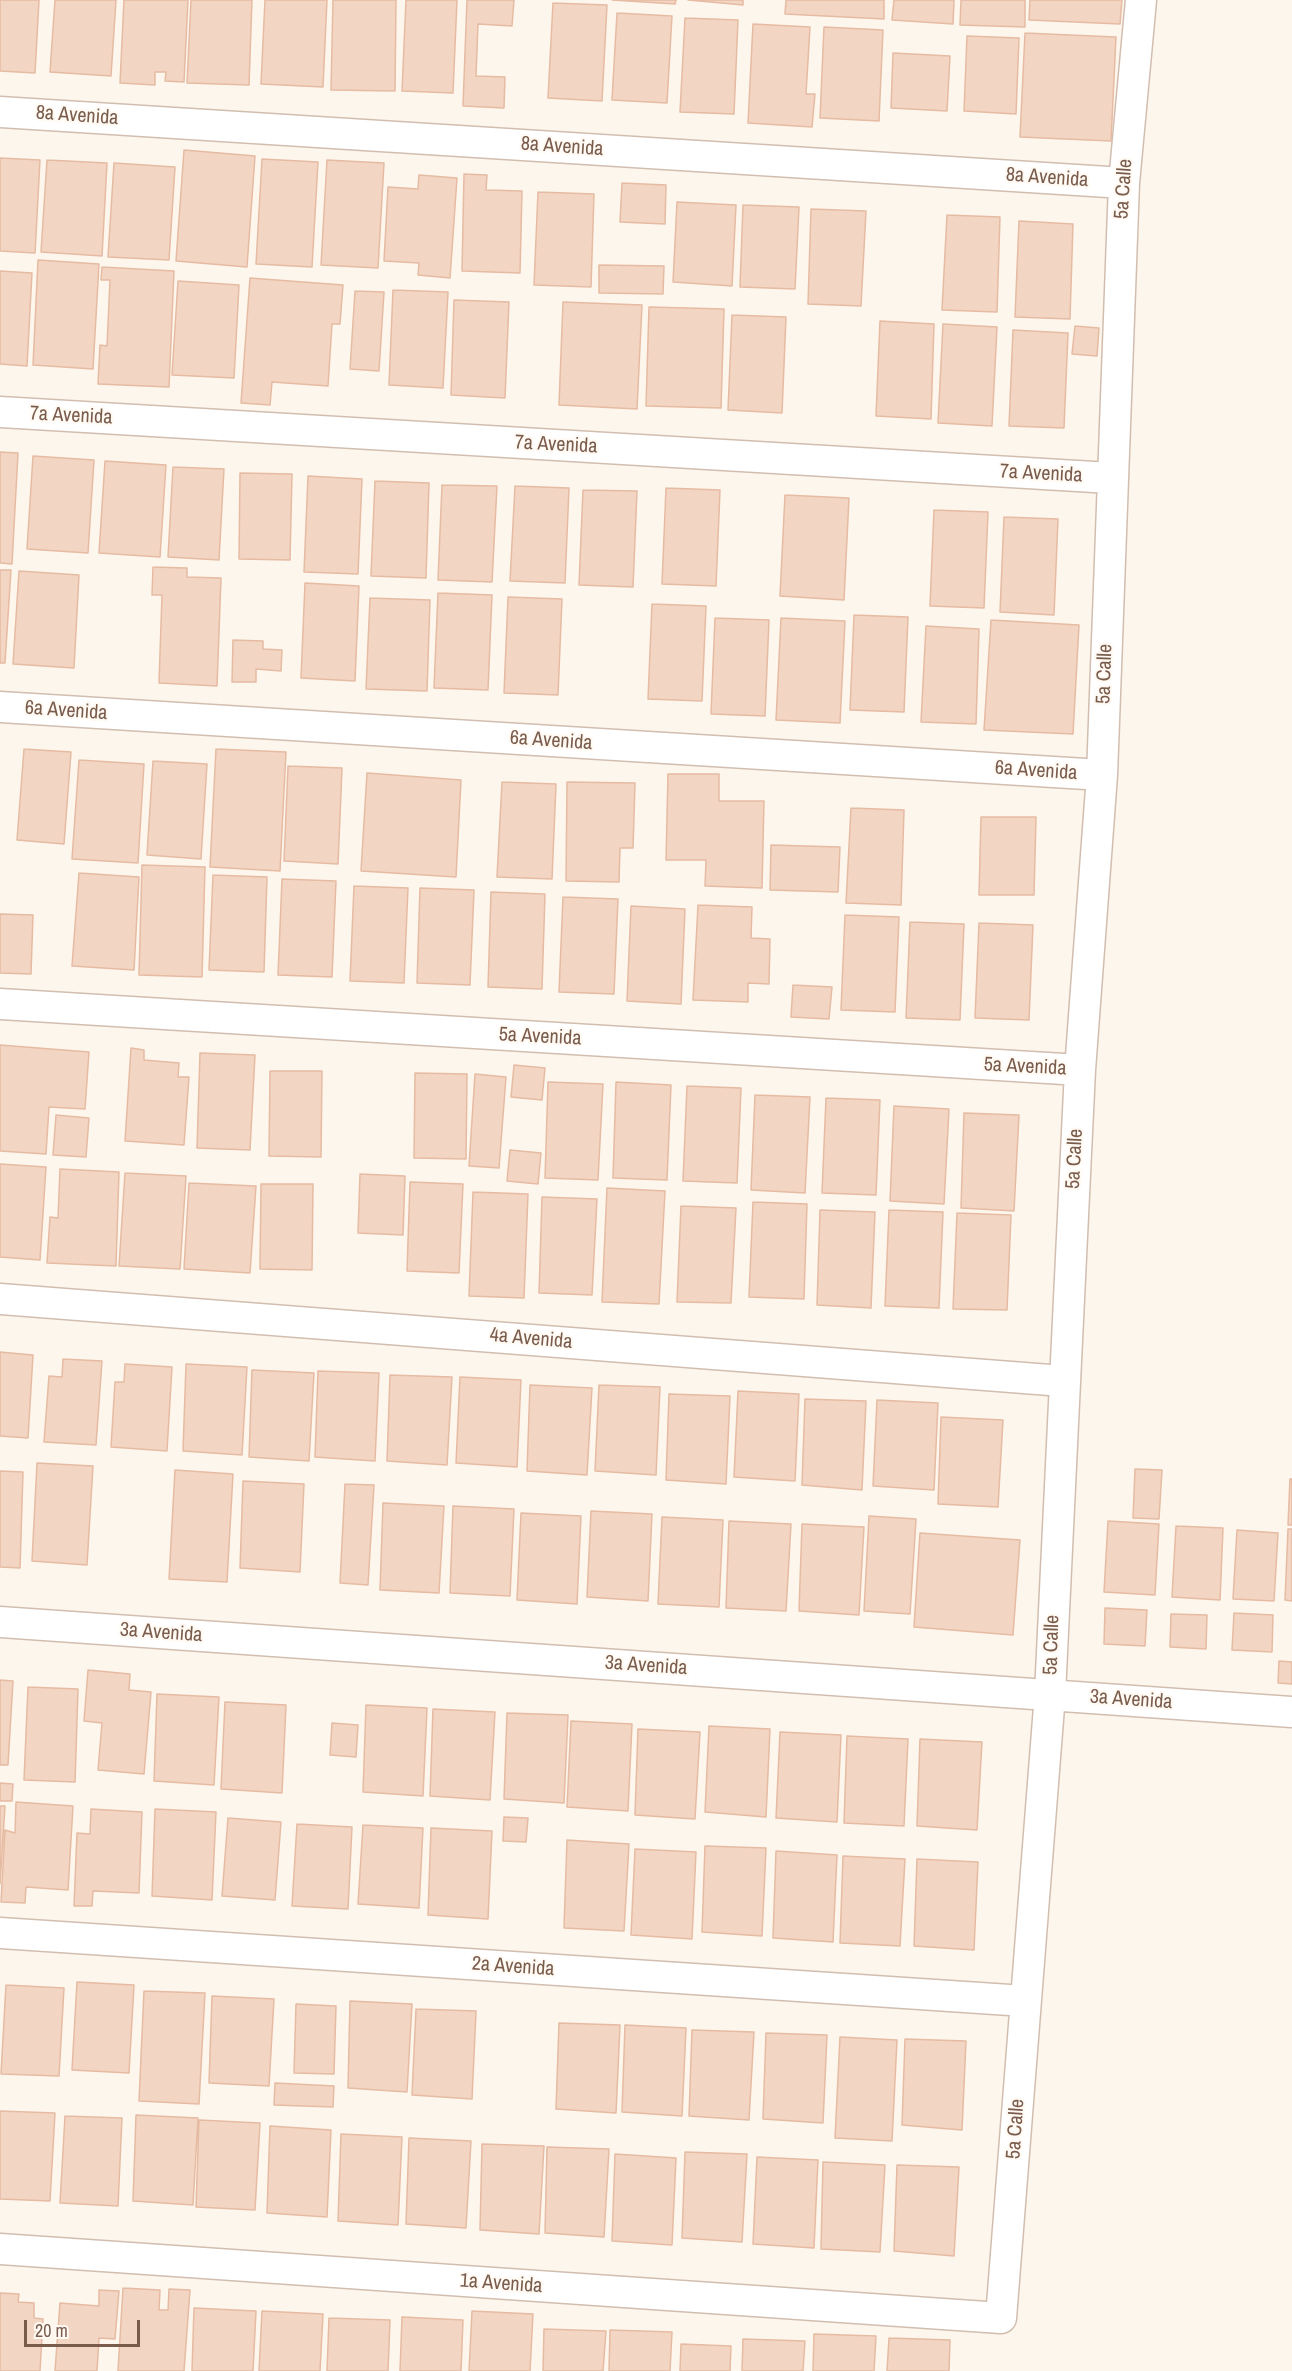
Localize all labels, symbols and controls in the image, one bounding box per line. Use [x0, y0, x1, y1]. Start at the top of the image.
street label: 8a Avenida [35, 101, 119, 131]
street label: 8a Avenida [520, 132, 604, 162]
street label: 5a Calle [1110, 158, 1138, 220]
street label: 8a Avenida [1005, 163, 1089, 193]
street label: 7a Avenida [29, 402, 113, 430]
street label: 7a Avenida [514, 431, 598, 459]
street label: 7a Avenida [999, 460, 1083, 488]
street label: 5a Calle [1092, 644, 1118, 704]
street label: 6a Avenida [24, 696, 108, 726]
street label: 6a Avenida [509, 726, 593, 756]
street label: 6a Avenida [994, 756, 1078, 786]
street label: 5a Avenida [498, 1023, 582, 1051]
street label: 5a Avenida [983, 1053, 1067, 1081]
street label: 5a Calle [1061, 1128, 1089, 1190]
street label: 4a Avenida [489, 1323, 573, 1355]
street label: 5a Calle [1039, 1615, 1065, 1675]
street label: 3a Avenida [119, 1618, 203, 1648]
street label: 3a Avenida [604, 1651, 688, 1681]
street label: 3a Avenida [1089, 1685, 1173, 1715]
street label: 2a Avenida [471, 1952, 555, 1982]
street label: 5a Calle [1002, 2098, 1030, 2160]
street label: 1a Avenida [459, 2269, 543, 2299]
scale bar [27, 2308, 142, 2346]
text: 20 m [35, 2318, 68, 2343]

